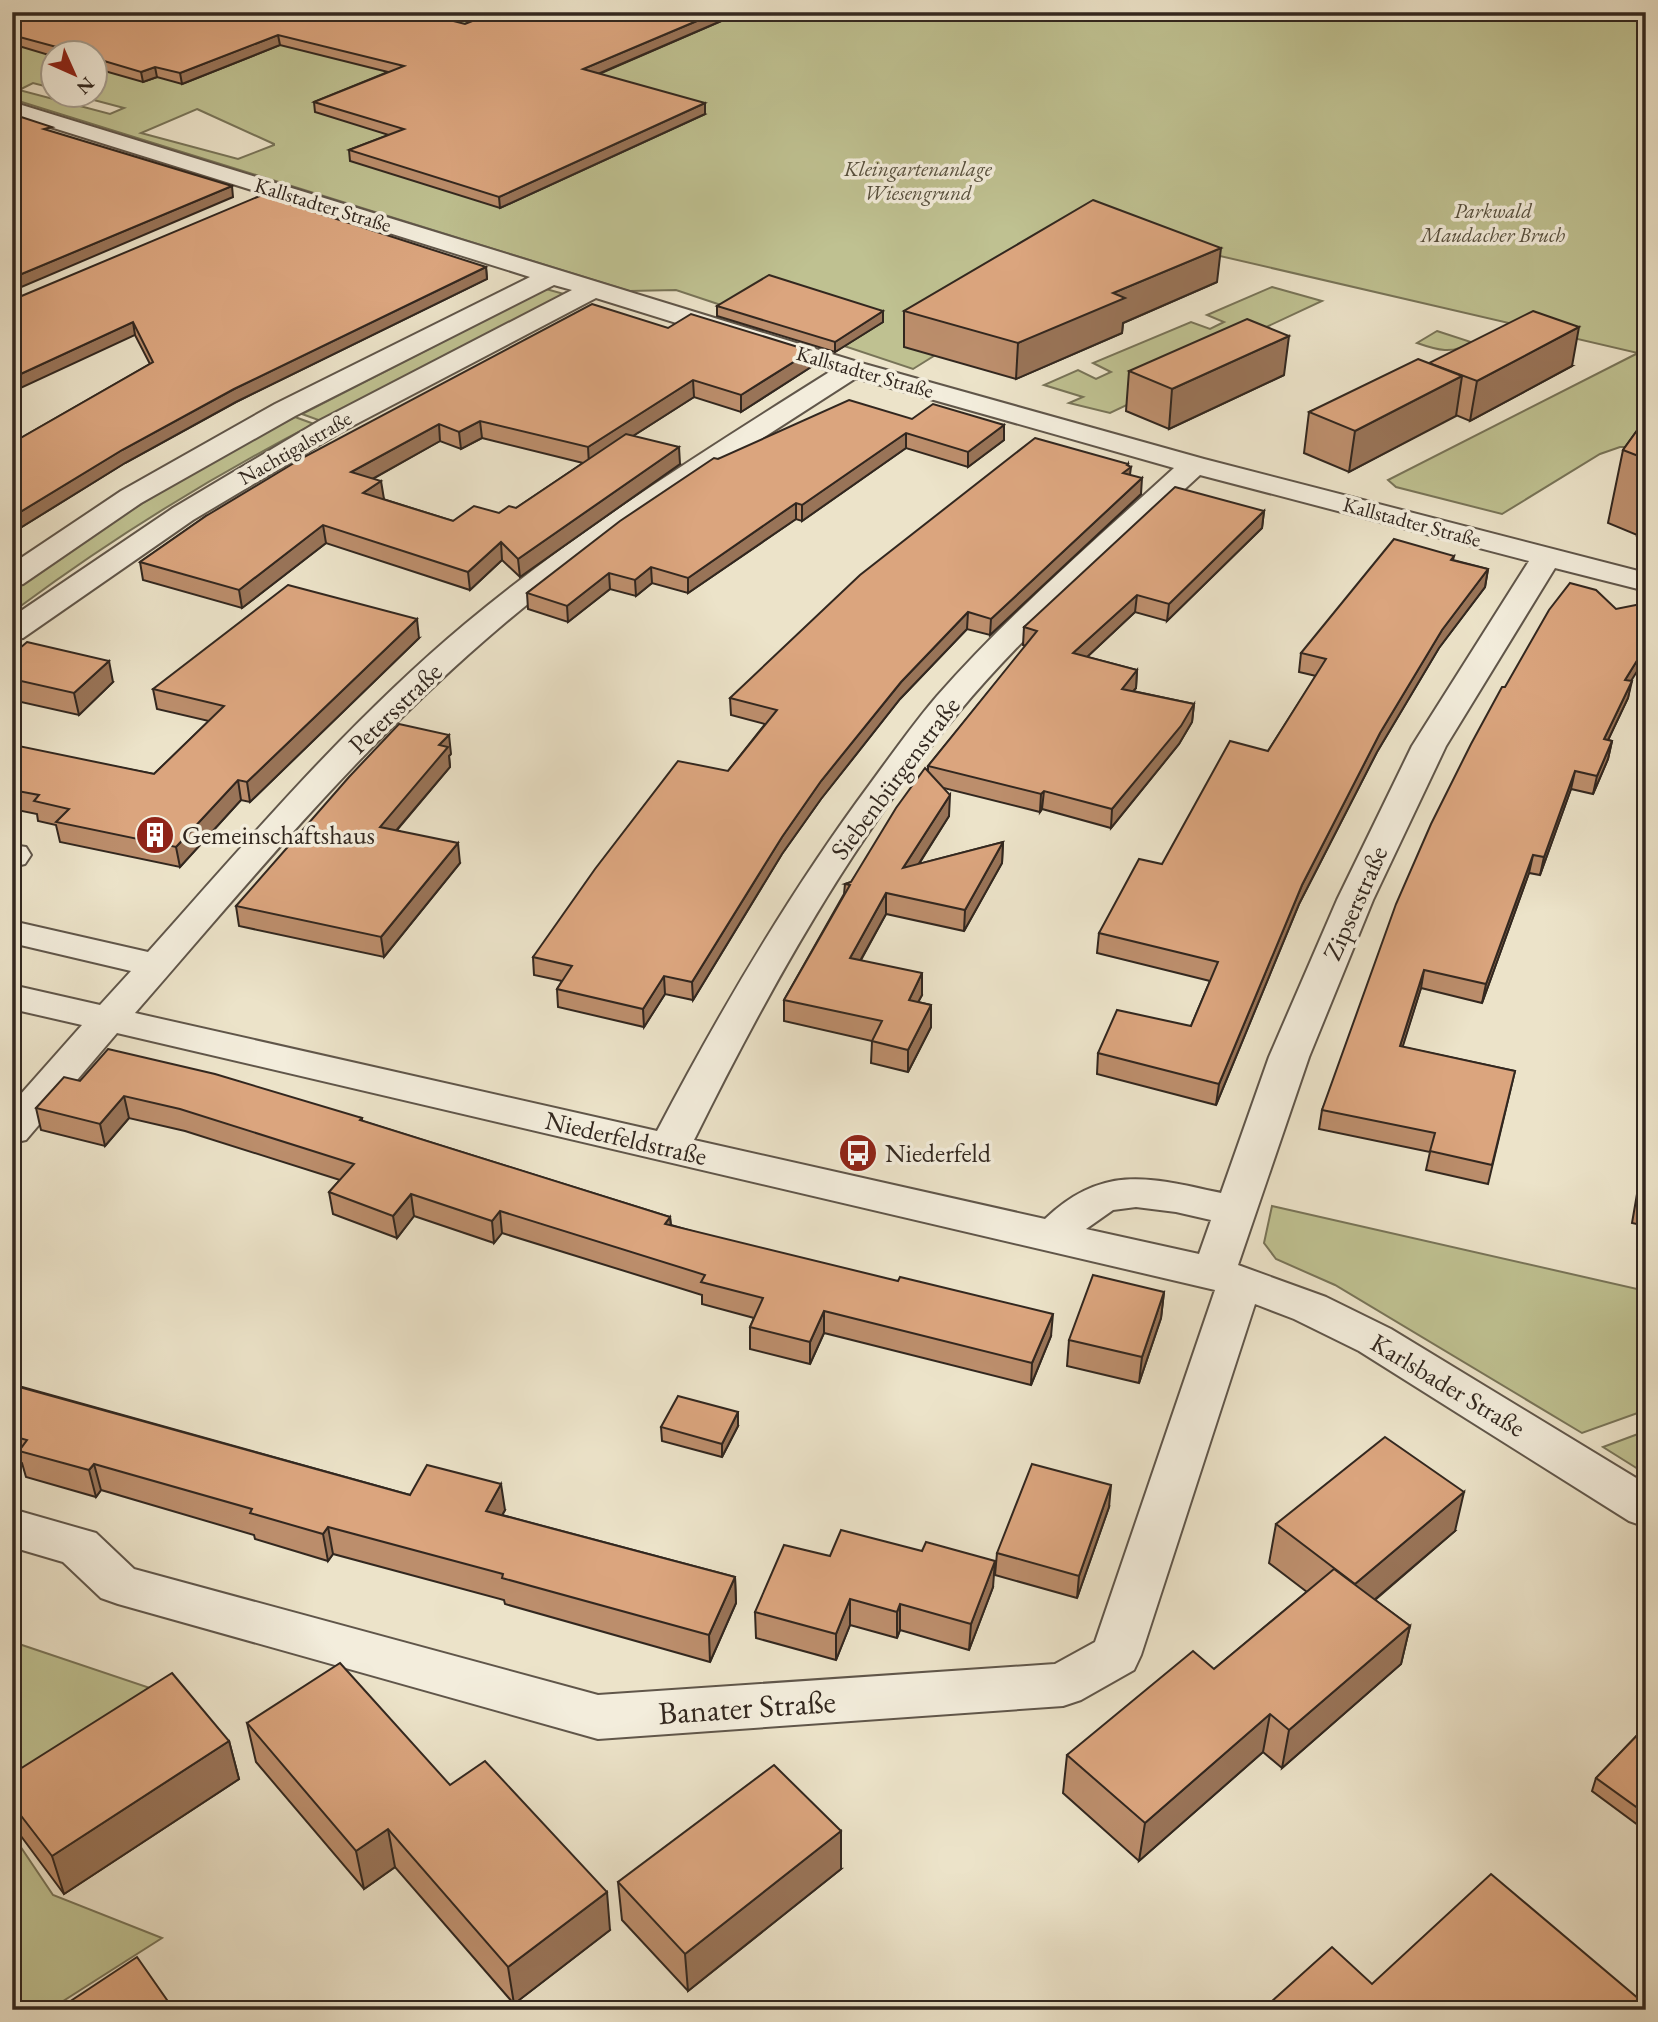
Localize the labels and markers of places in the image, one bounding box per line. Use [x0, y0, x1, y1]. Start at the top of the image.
building icon: Gemeinschaftshaus [134, 814, 176, 856]
place label: Gemeinschaftshaus [182, 818, 375, 852]
bus stop icon: Niederfeld [837, 1132, 879, 1174]
place label: Niederfeld [885, 1136, 992, 1170]

